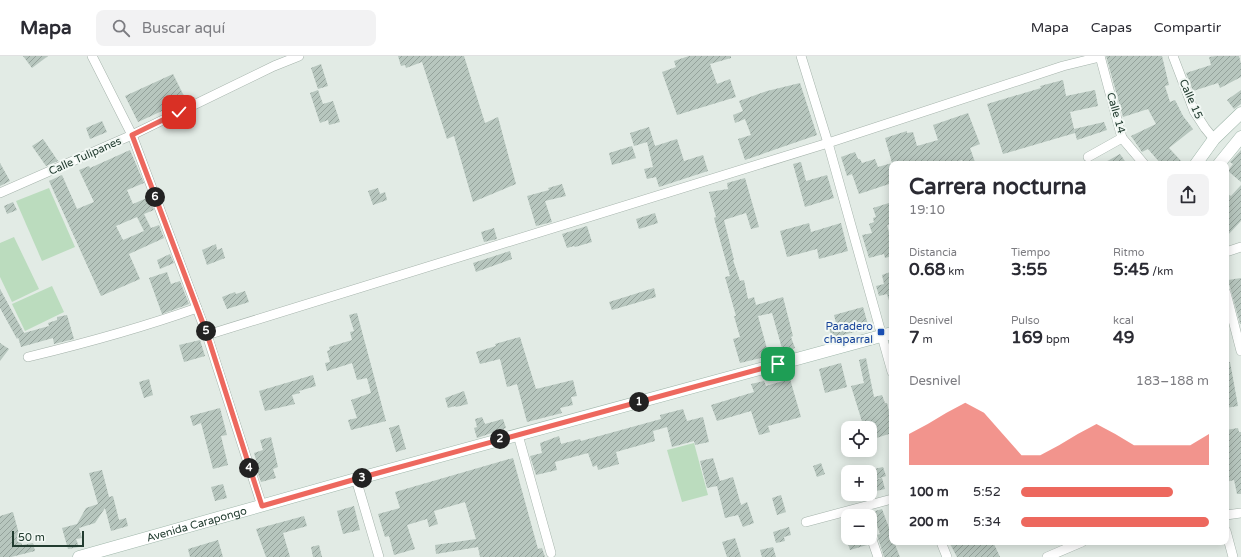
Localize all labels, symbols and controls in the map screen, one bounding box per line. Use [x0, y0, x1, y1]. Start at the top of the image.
search box [96, 10, 376, 46]
text: Mapa [20, 17, 72, 39]
icon: search [110, 17, 132, 39]
text: Buscar aquí [142, 19, 225, 37]
text: Mapa [1031, 19, 1069, 36]
text: Capas [1091, 19, 1132, 36]
text: Compartir [1154, 19, 1221, 36]
street label: Calle 15 [1176, 77, 1206, 121]
street label: Calle 14 [1104, 91, 1128, 135]
pin [162, 95, 196, 129]
icon: check [168, 101, 190, 123]
street label: Calle Tulipanes [47, 134, 123, 178]
text: Carrera nocturna [909, 174, 1087, 200]
button: share [1167, 174, 1209, 216]
pin: 6 [145, 187, 165, 207]
text: 6 [152, 190, 158, 203]
text: 19:10 [909, 202, 945, 218]
text: Distancia [909, 246, 957, 259]
text: Tiempo [1011, 246, 1050, 259]
text: Ritmo [1113, 246, 1145, 259]
text: 0.68 [909, 259, 945, 280]
text: 3:55 [1011, 259, 1047, 280]
text: 5:45 [1113, 259, 1149, 280]
text: km [945, 265, 964, 278]
text: /km [1149, 265, 1173, 278]
text: Desnivel [909, 314, 953, 327]
text: Pulso [1011, 314, 1040, 327]
text: kcal [1113, 314, 1134, 327]
place label: Paradero chaparral [824, 320, 873, 346]
pin: 5 [196, 321, 216, 341]
text: 5 [203, 324, 209, 337]
marker: Paradero chaparral [876, 327, 886, 337]
text: 7 [909, 327, 920, 348]
text: 169 [1011, 327, 1043, 348]
text: 49 [1113, 327, 1134, 348]
text: m [920, 333, 933, 346]
text: bpm [1043, 333, 1070, 346]
pin [761, 347, 795, 381]
icon: arrive [767, 353, 789, 375]
text: Desnivel [909, 373, 961, 389]
text: 183–188 m [1136, 373, 1209, 389]
pin: 1 [629, 392, 649, 412]
text: 1 [636, 395, 642, 408]
map controls [841, 421, 877, 545]
button: locate [841, 421, 877, 457]
pin: 2 [490, 429, 510, 449]
text: 2 [497, 432, 503, 445]
pin: 4 [239, 458, 259, 478]
text: 4 [246, 461, 252, 474]
button: + [841, 465, 877, 501]
pin: 3 [352, 468, 372, 488]
text: 3 [359, 471, 365, 484]
text: 100 m [909, 484, 949, 500]
text: 5:52 [973, 484, 1001, 500]
street label: Avenida Carapongo [145, 504, 248, 544]
button: − [841, 509, 877, 545]
text: 200 m [909, 514, 949, 530]
text: 5:34 [973, 514, 1001, 530]
scale bar [12, 529, 84, 548]
text: 50 m [18, 531, 45, 544]

